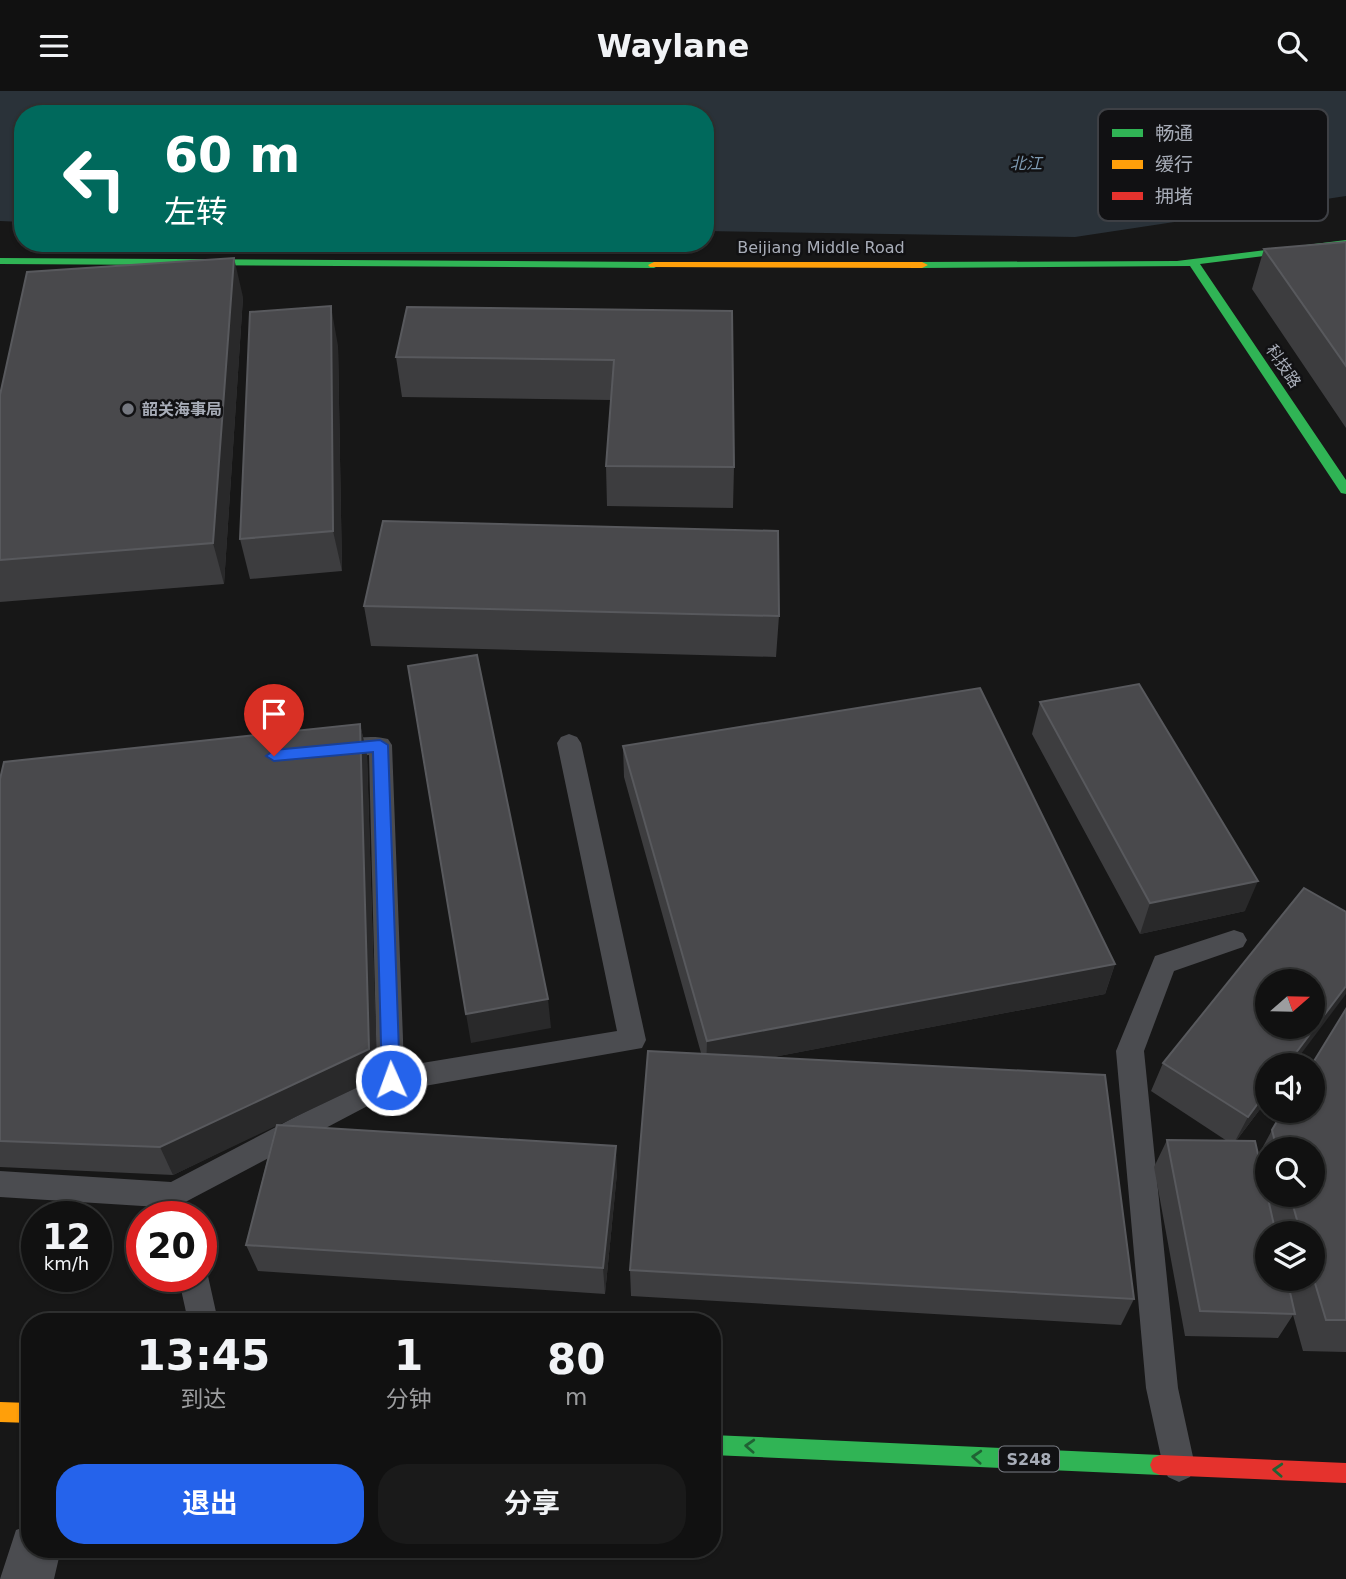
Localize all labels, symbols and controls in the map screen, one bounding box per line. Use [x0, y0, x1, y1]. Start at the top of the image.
icon: menu [35, 27, 73, 65]
text: Waylane [597, 27, 749, 65]
icon: search [1273, 27, 1311, 65]
legend [1098, 109, 1328, 221]
text: 畅通 [1155, 122, 1193, 144]
text: 60 m [164, 127, 300, 184]
icon: left [49, 133, 140, 224]
text: 缓行 [1155, 153, 1193, 175]
water label: 北江 [1010, 154, 1044, 173]
text: 拥堵 [1155, 185, 1193, 207]
text: 左转 [164, 193, 228, 231]
street label: Beijiang Middle Road [737, 238, 905, 257]
street label: 科技路 [1262, 341, 1305, 391]
place label: 韶关海事局 [142, 400, 222, 419]
marker: 韶关海事局 [120, 401, 136, 417]
pin [244, 684, 304, 756]
icon: arrive [255, 695, 293, 733]
north arrow [1255, 969, 1325, 1039]
map controls [1255, 969, 1325, 1291]
position arrow [354, 1043, 428, 1117]
button: sound [1255, 1053, 1325, 1123]
button: search [1255, 1137, 1325, 1207]
speed limit sign: 20 [126, 1201, 217, 1292]
text: 12 [42, 1217, 91, 1257]
button: layers [1255, 1221, 1325, 1291]
text: km/h [44, 1253, 89, 1274]
text: 13:45 [136, 1331, 270, 1380]
text: 1 [394, 1331, 423, 1380]
text: 80 [547, 1335, 606, 1384]
text: m [565, 1384, 587, 1410]
text: 到达 [180, 1386, 226, 1412]
text: 分钟 [386, 1386, 432, 1412]
one-way arrow [744, 1439, 755, 1454]
road number: S248 [999, 1447, 1059, 1471]
one-way arrow [971, 1449, 982, 1464]
one-way arrow [1272, 1463, 1283, 1478]
button: 退出 [56, 1464, 364, 1544]
button: 分享 [378, 1464, 686, 1544]

